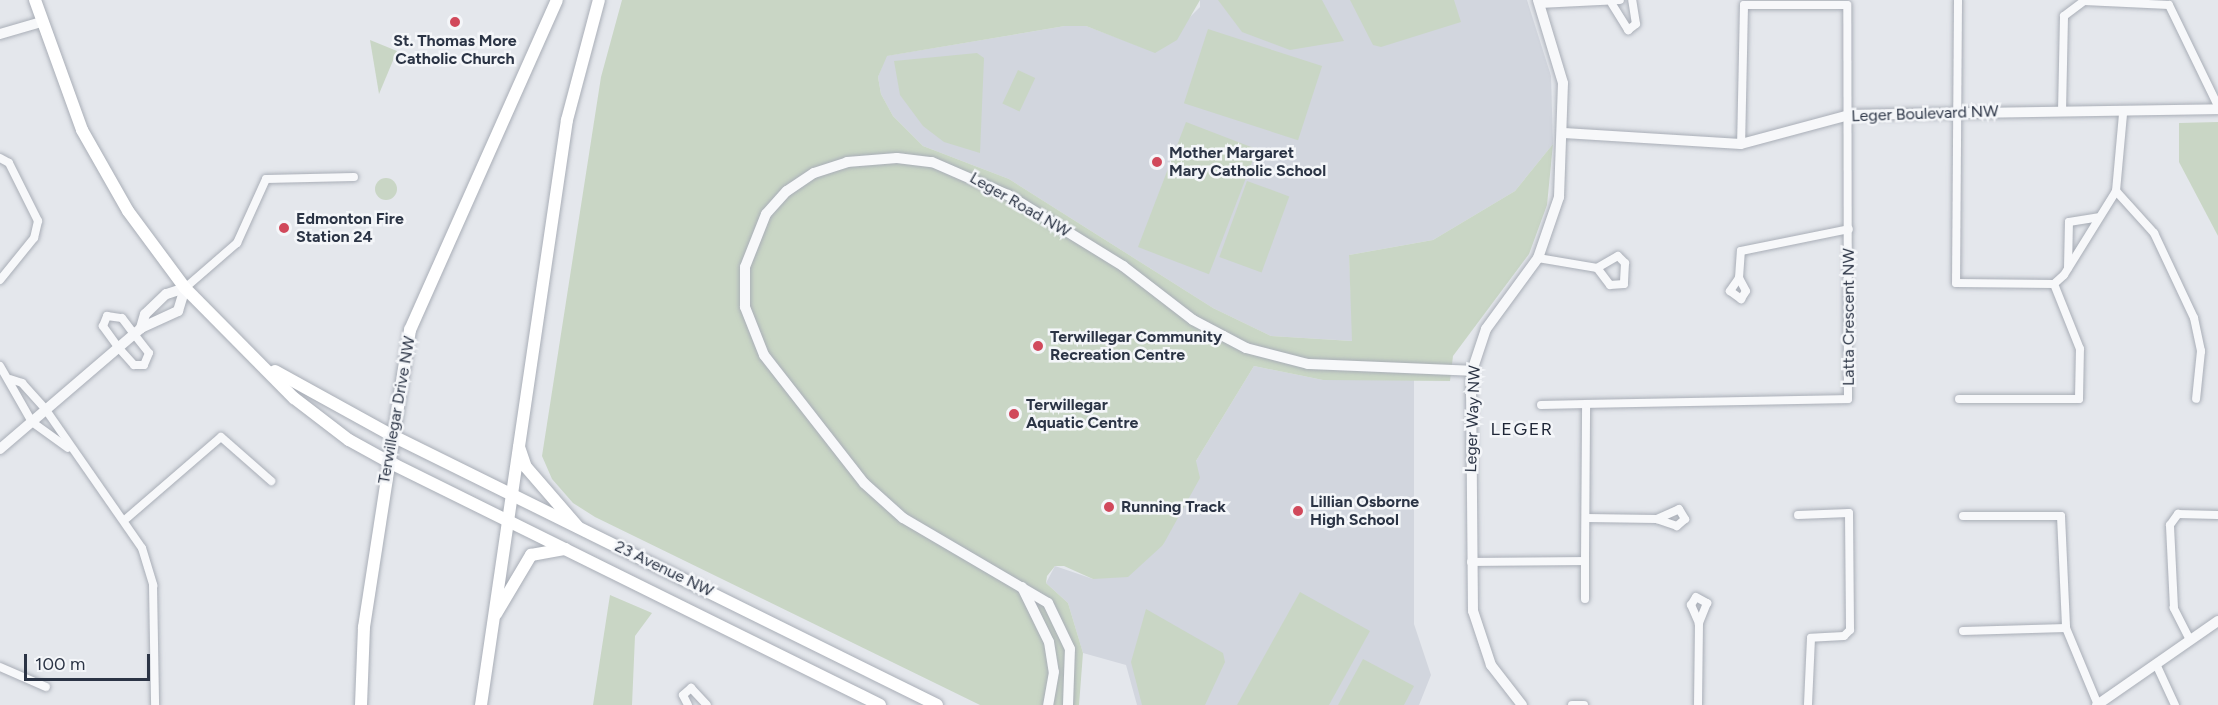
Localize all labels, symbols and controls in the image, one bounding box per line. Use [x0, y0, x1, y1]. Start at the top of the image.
marker: St. Thomas More Catholic Church [448, 15, 462, 29]
place label: St. Thomas More Catholic Church [393, 31, 517, 69]
street label: Leger Boulevard NW [1851, 102, 1999, 126]
place label: Mother Margaret Mary Catholic School [1169, 143, 1326, 181]
marker: Mother Margaret Mary Catholic School [1150, 155, 1164, 169]
street label: Leger Road NW [966, 168, 1074, 242]
place label: Edmonton Fire Station 24 [296, 209, 404, 247]
marker: Edmonton Fire Station 24 [277, 221, 291, 235]
street label: Latta Crescent NW [1839, 248, 1859, 386]
place label: Terwillegar Community Recreation Centre [1050, 327, 1222, 365]
street label: Terwillegar Drive NW [375, 335, 419, 485]
marker: Terwillegar Community Recreation Centre [1031, 339, 1045, 353]
street label: Leger Way NW [1462, 365, 1484, 473]
place label: Terwillegar Aquatic Centre [1026, 395, 1138, 433]
marker: Terwillegar Aquatic Centre [1007, 407, 1021, 421]
district label: LEGER [1490, 418, 1554, 440]
place label: Lillian Osborne High School [1310, 492, 1419, 530]
place label: Running Track [1121, 497, 1226, 517]
marker: Running Track [1102, 500, 1116, 514]
marker: Lillian Osborne High School [1291, 504, 1305, 518]
street label: 23 Avenue NW [612, 537, 716, 601]
scale bar [27, 642, 153, 680]
text: 100 m [35, 653, 85, 675]

